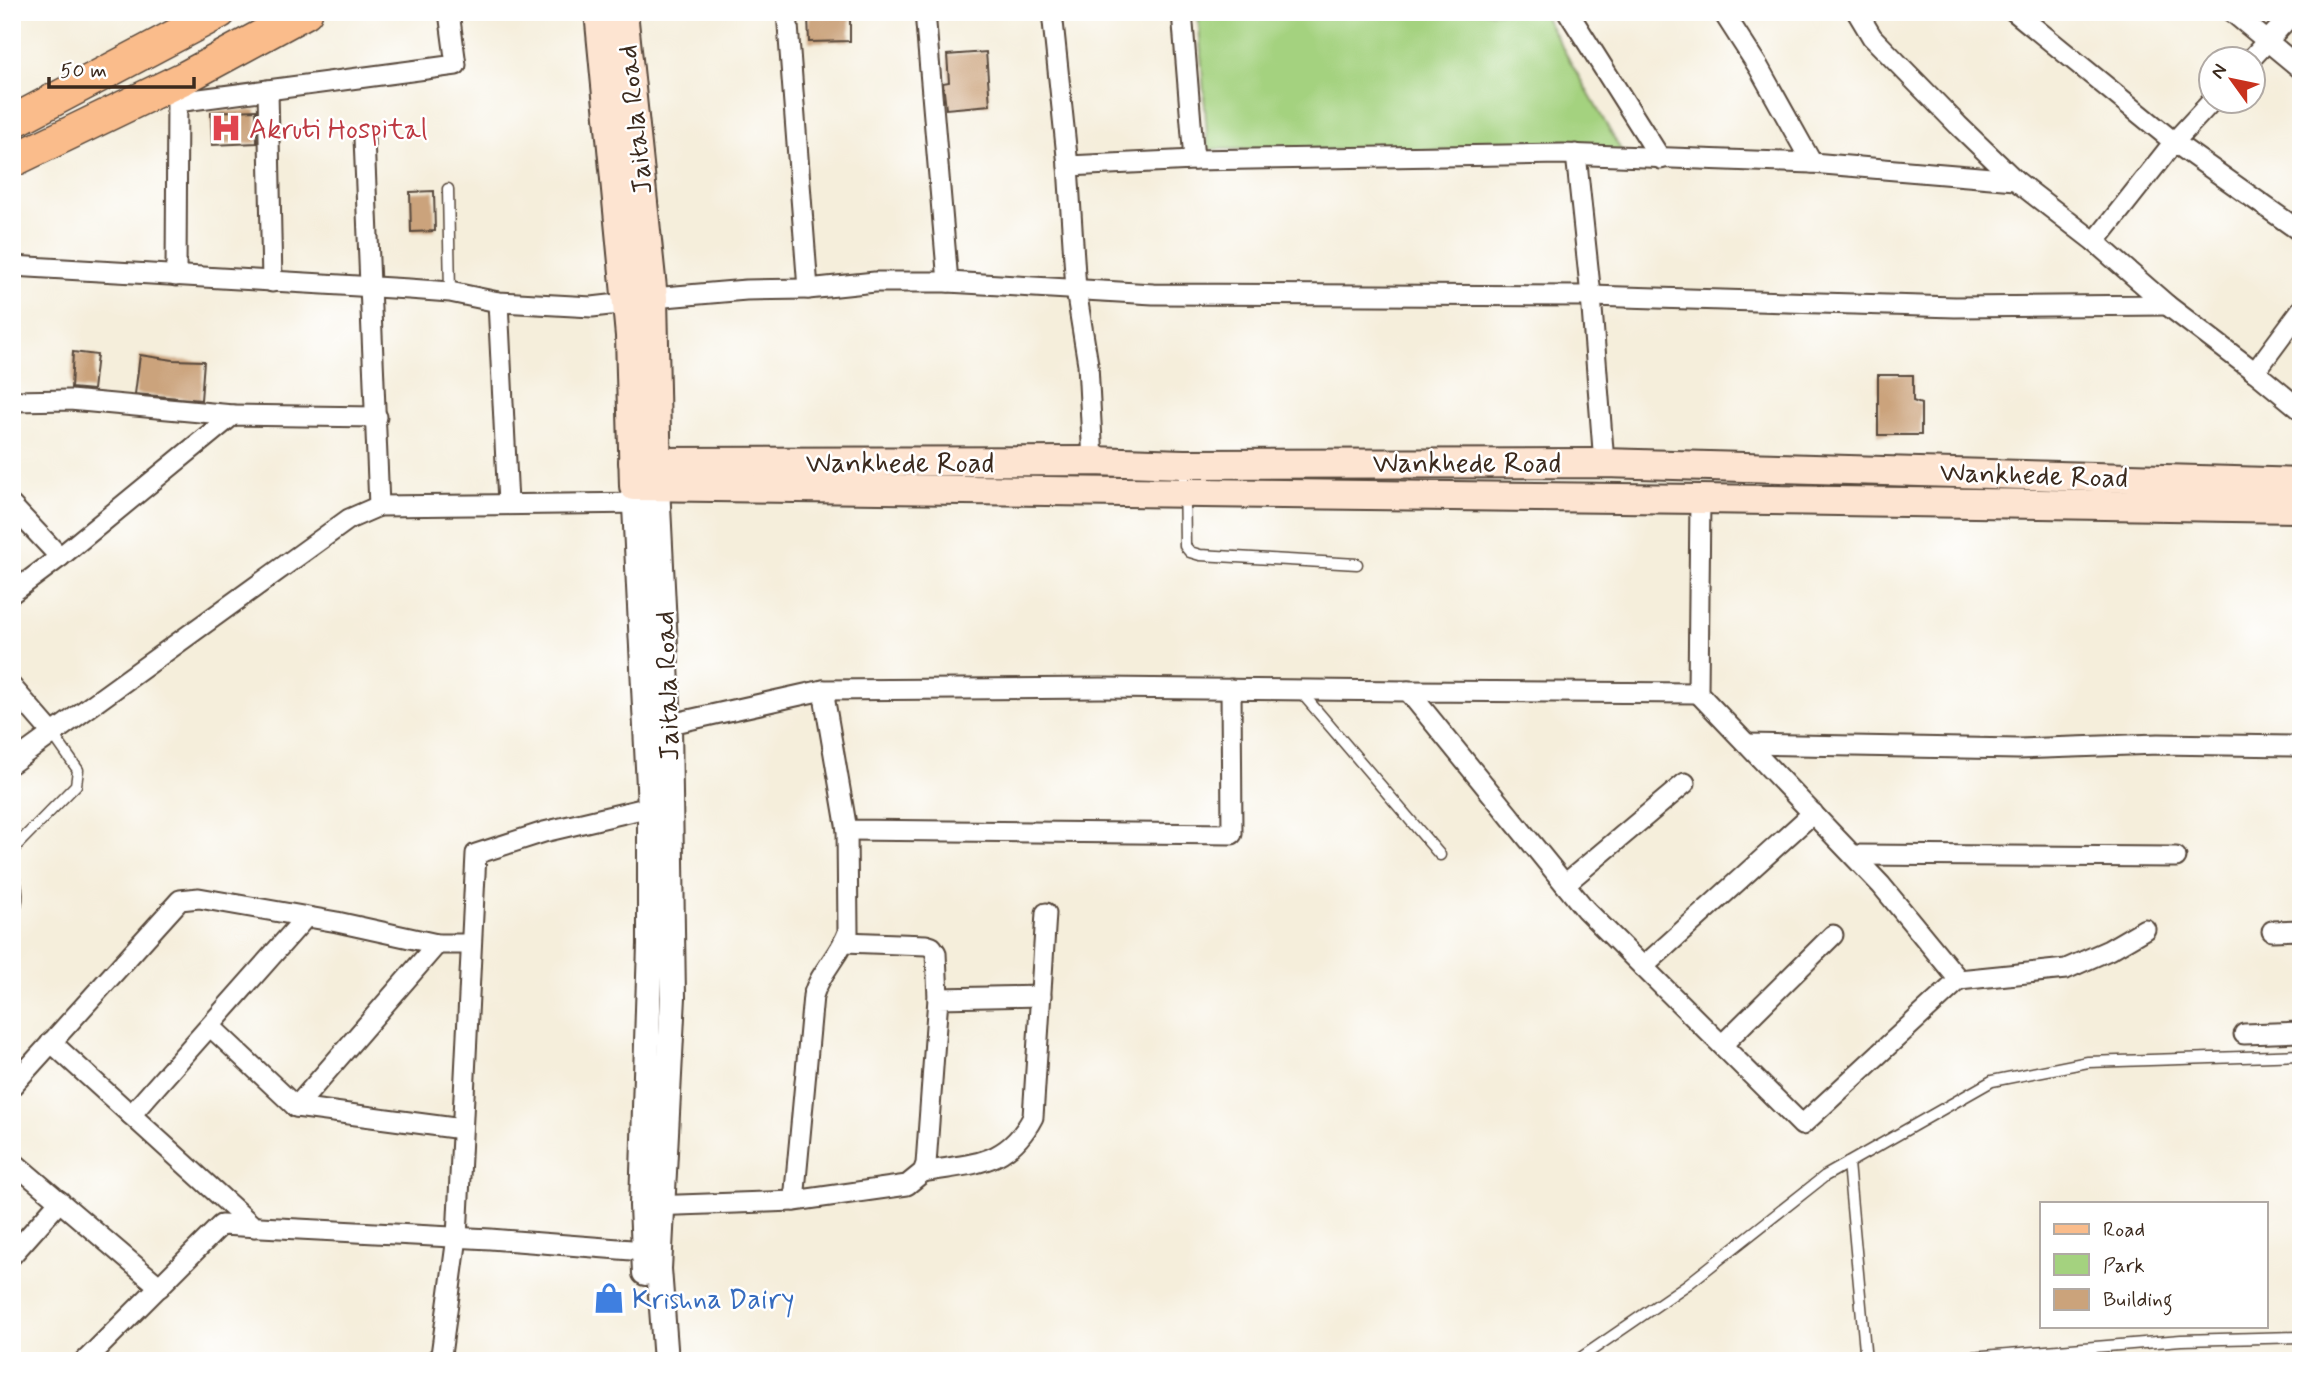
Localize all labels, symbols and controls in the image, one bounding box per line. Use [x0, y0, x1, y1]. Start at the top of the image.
street label: Jaitala Road [610, 43, 663, 196]
scale bar [49, 46, 194, 90]
north arrow [2198, 46, 2268, 116]
text: 50 m [60, 57, 107, 85]
text: N [2205, 59, 2233, 84]
hospital icon: Akruti Hospital [209, 111, 243, 145]
place label: Akruti Hospital [249, 112, 428, 149]
street label: Wankhede Road [806, 446, 994, 483]
street label: Wankhede Road [1373, 446, 1561, 483]
street label: Wankhede Road [1939, 455, 2129, 498]
street label: Jaitala Road [647, 610, 690, 762]
legend [2040, 1202, 2268, 1328]
text: Road [2103, 1216, 2145, 1244]
text: Park [2103, 1252, 2145, 1280]
shop icon: Krishna Dairy [592, 1281, 626, 1315]
place label: Krishna Dairy [632, 1282, 794, 1319]
text: Building [2103, 1286, 2173, 1316]

